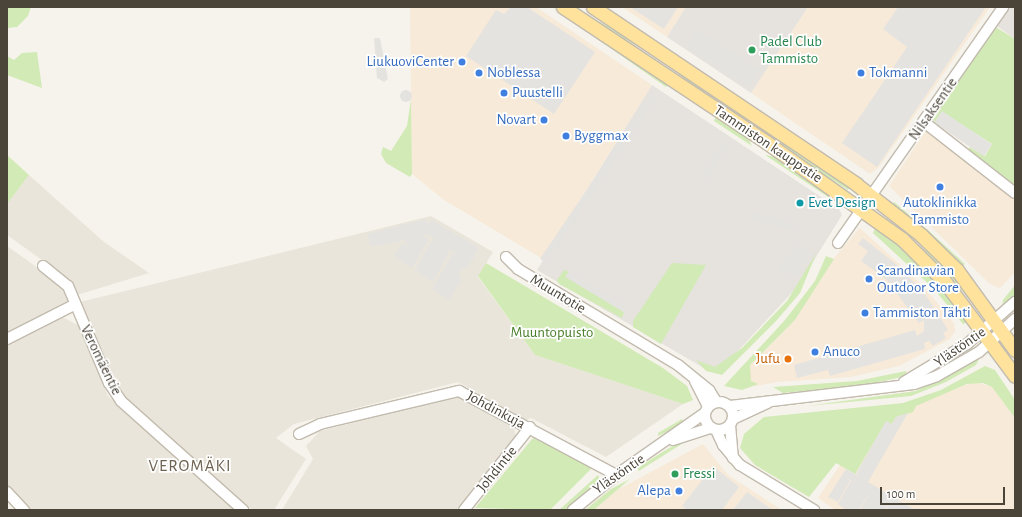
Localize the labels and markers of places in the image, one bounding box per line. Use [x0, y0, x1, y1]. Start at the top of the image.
place label: Padel Club Tammisto [760, 32, 822, 67]
marker: Padel Club Tammisto [747, 45, 757, 55]
place label: LiukuoviCenter [366, 53, 454, 71]
marker: LiukuoviCenter [457, 57, 467, 67]
place label: Noblessa [487, 64, 541, 82]
place label: Tokmanni [869, 64, 927, 82]
marker: Noblessa [474, 68, 484, 78]
marker: Tokmanni [856, 68, 866, 78]
place label: Puustelli [512, 84, 563, 102]
marker: Puustelli [499, 88, 509, 98]
place label: Novart [496, 111, 536, 129]
marker: Novart [539, 115, 549, 125]
place label: Byggmax [574, 127, 628, 145]
marker: Byggmax [561, 131, 571, 141]
marker: Autoklinikka Tammisto [935, 182, 945, 192]
place label: Autoklinikka Tammisto [903, 193, 977, 228]
place label: Evet Design [808, 194, 876, 212]
marker: Evet Design [795, 198, 805, 208]
place label: Scandinavian Outdoor Store [877, 261, 959, 296]
marker: Scandinavian Outdoor Store [864, 274, 874, 284]
place label: Tammiston Tähti [873, 304, 971, 322]
marker: Tammiston Tähti [860, 308, 870, 318]
place label: Anuco [823, 343, 860, 361]
marker: Anuco [810, 347, 820, 357]
place label: Jufu [756, 350, 780, 368]
marker: Jufu [783, 354, 793, 364]
place label: Fressi [683, 465, 715, 483]
marker: Fressi [670, 469, 680, 479]
place label: Alepa [637, 482, 671, 500]
marker: Alepa [674, 486, 684, 496]

